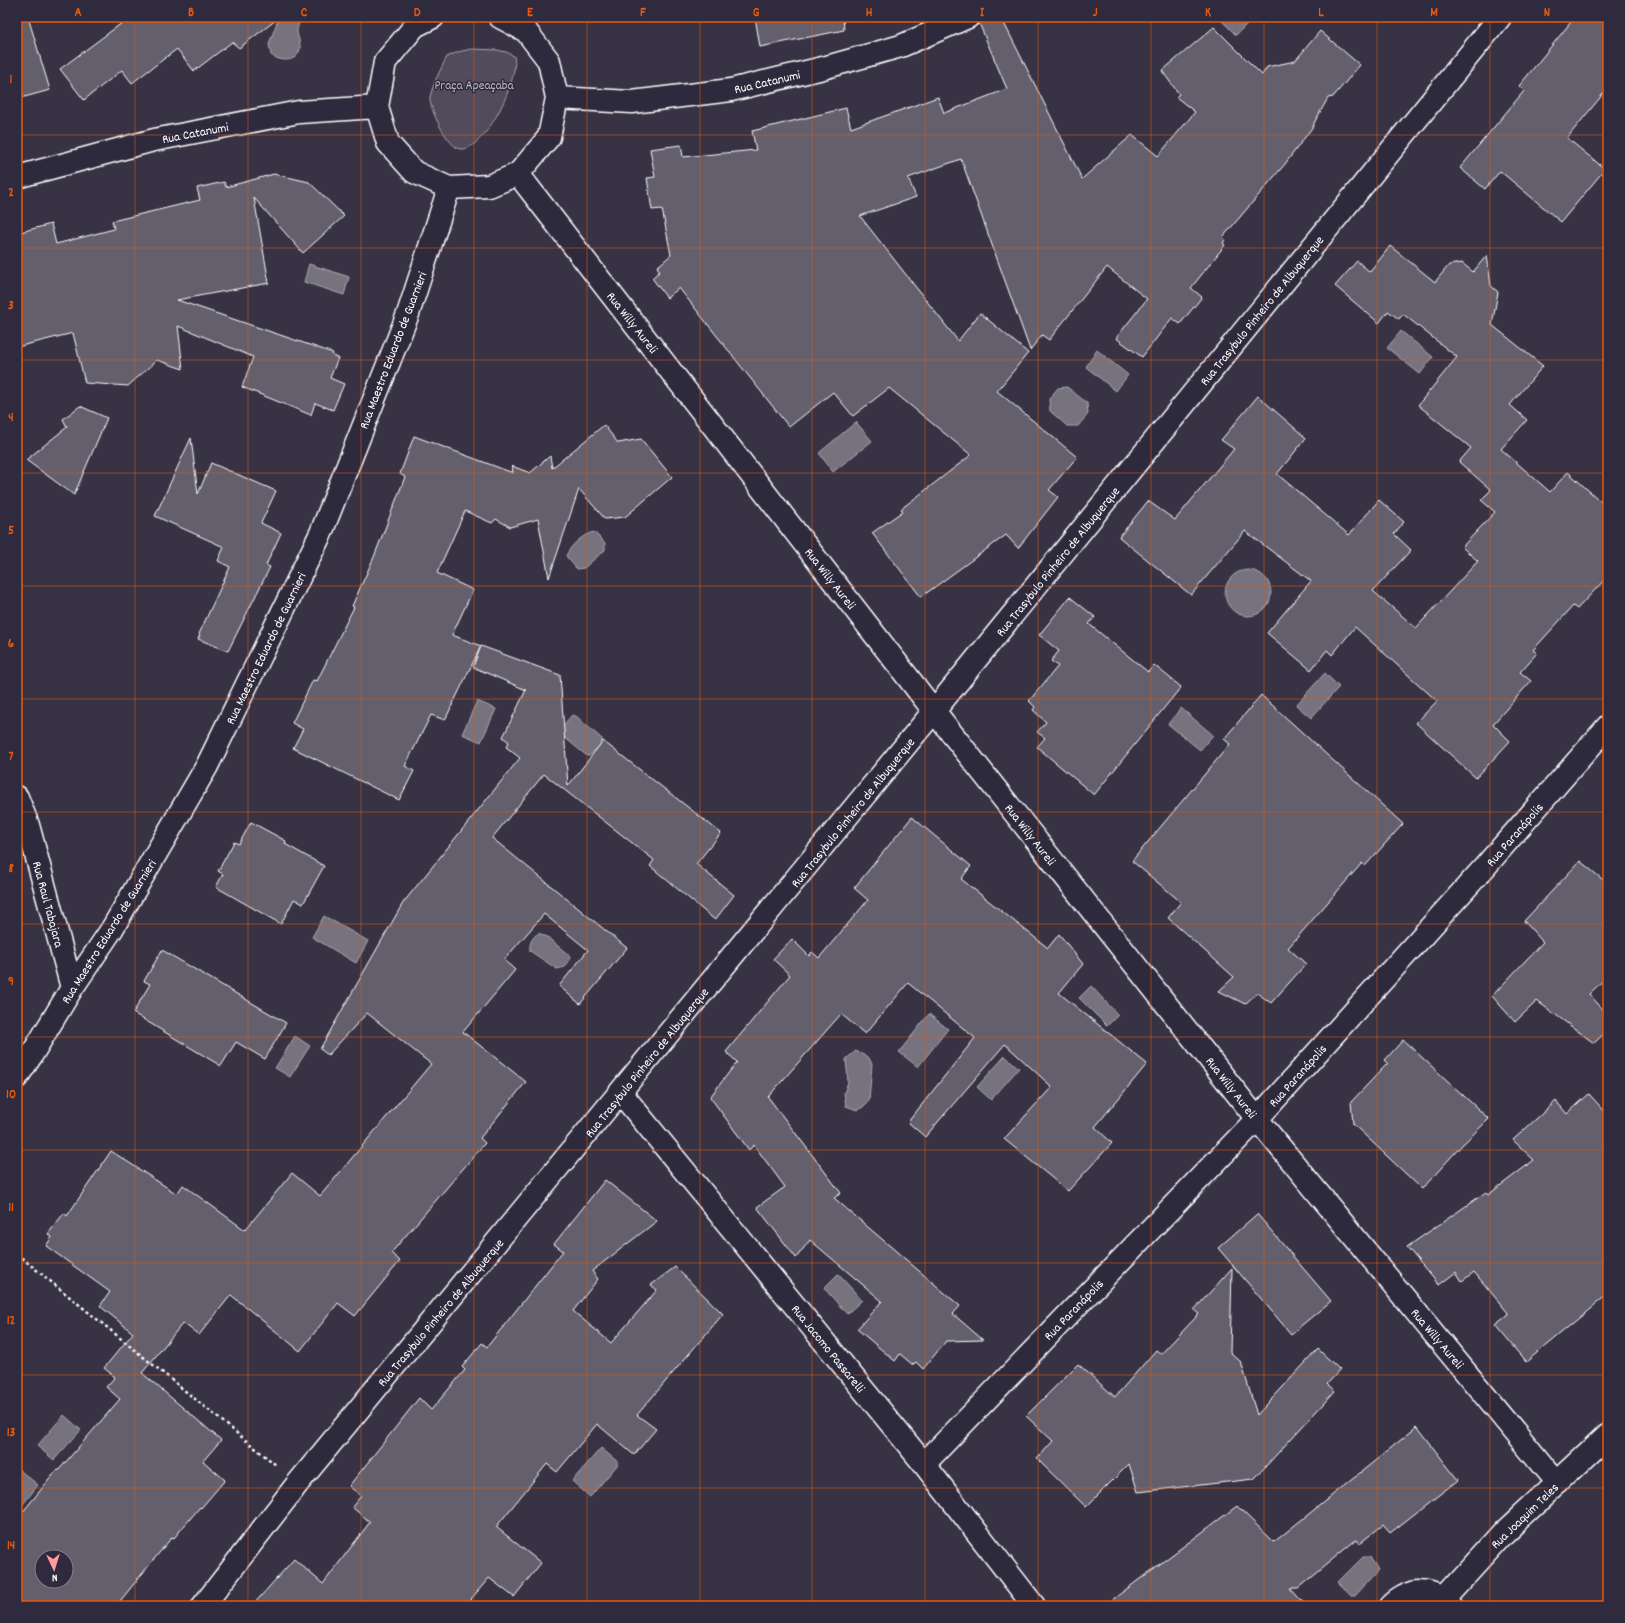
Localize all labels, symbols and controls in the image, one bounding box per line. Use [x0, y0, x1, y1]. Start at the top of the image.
text: A [74, 4, 82, 23]
text: B [188, 4, 194, 23]
text: C [301, 4, 308, 23]
text: D [414, 4, 421, 23]
text: E [527, 4, 534, 23]
text: F [640, 4, 646, 23]
text: G [753, 4, 760, 23]
text: H [866, 4, 873, 23]
text: I [980, 4, 985, 23]
text: J [1093, 4, 1098, 23]
text: K [1205, 4, 1211, 23]
text: L [1318, 4, 1324, 23]
text: M [1430, 4, 1438, 23]
text: N [1544, 4, 1550, 23]
street label: Rua Catanumi [733, 66, 803, 100]
text: 1 [10, 71, 13, 90]
park label: Praça Apeaçaba [434, 77, 514, 96]
street label: Rua Catanumi [161, 119, 231, 150]
text: 2 [8, 184, 14, 203]
street label: Rua Trasybulo Pinheiro de Albuquerque [1196, 232, 1330, 391]
street label: Rua Maestro Eduardo de Guarnieri [356, 269, 433, 432]
street label: Rua Willy Aureli [601, 289, 662, 359]
text: 3 [8, 297, 14, 316]
text: 4 [8, 409, 14, 428]
street label: Rua Trasybulo Pinheiro de Albuquerque [992, 483, 1126, 642]
text: 5 [8, 522, 14, 541]
street label: Rua Willy Aureli [799, 545, 860, 615]
street label: Rua Maestro Eduardo de Guarnieri [222, 569, 313, 728]
text: 6 [8, 635, 15, 654]
street label: Rua Trasybulo Pinheiro de Albuquerque [787, 734, 921, 893]
text: 7 [9, 748, 14, 767]
street label: Rua Paranápolis [1483, 800, 1549, 872]
street label: Rua Willy Aureli [999, 801, 1060, 871]
street label: Rua Maestro Eduardo de Guarnieri [58, 856, 163, 1008]
street label: Rua Raul Tabajara [26, 859, 67, 951]
text: 8 [8, 860, 14, 879]
text: 9 [8, 973, 14, 992]
street label: Rua Trasybulo Pinheiro de Albuquerque [581, 984, 715, 1143]
street label: Rua Paranápolis [1265, 1041, 1332, 1112]
street label: Rua Willy Aureli [1200, 1054, 1261, 1124]
text: 10 [6, 1086, 16, 1105]
text: 11 [8, 1199, 14, 1218]
street label: Rua Trasybulo Pinheiro de Albuquerque [374, 1235, 510, 1392]
street label: Rua Paranápolis [1040, 1276, 1109, 1346]
street label: Rua Jacomo Passarelli [785, 1301, 869, 1398]
street label: Rua Willy Aureli [1405, 1305, 1468, 1375]
text: 12 [7, 1312, 16, 1331]
text: 13 [7, 1424, 16, 1443]
street label: Rua Joaquim Teles [1487, 1479, 1564, 1554]
text: 14 [7, 1537, 15, 1556]
north arrow [34, 1549, 74, 1589]
text: N [51, 1569, 58, 1585]

